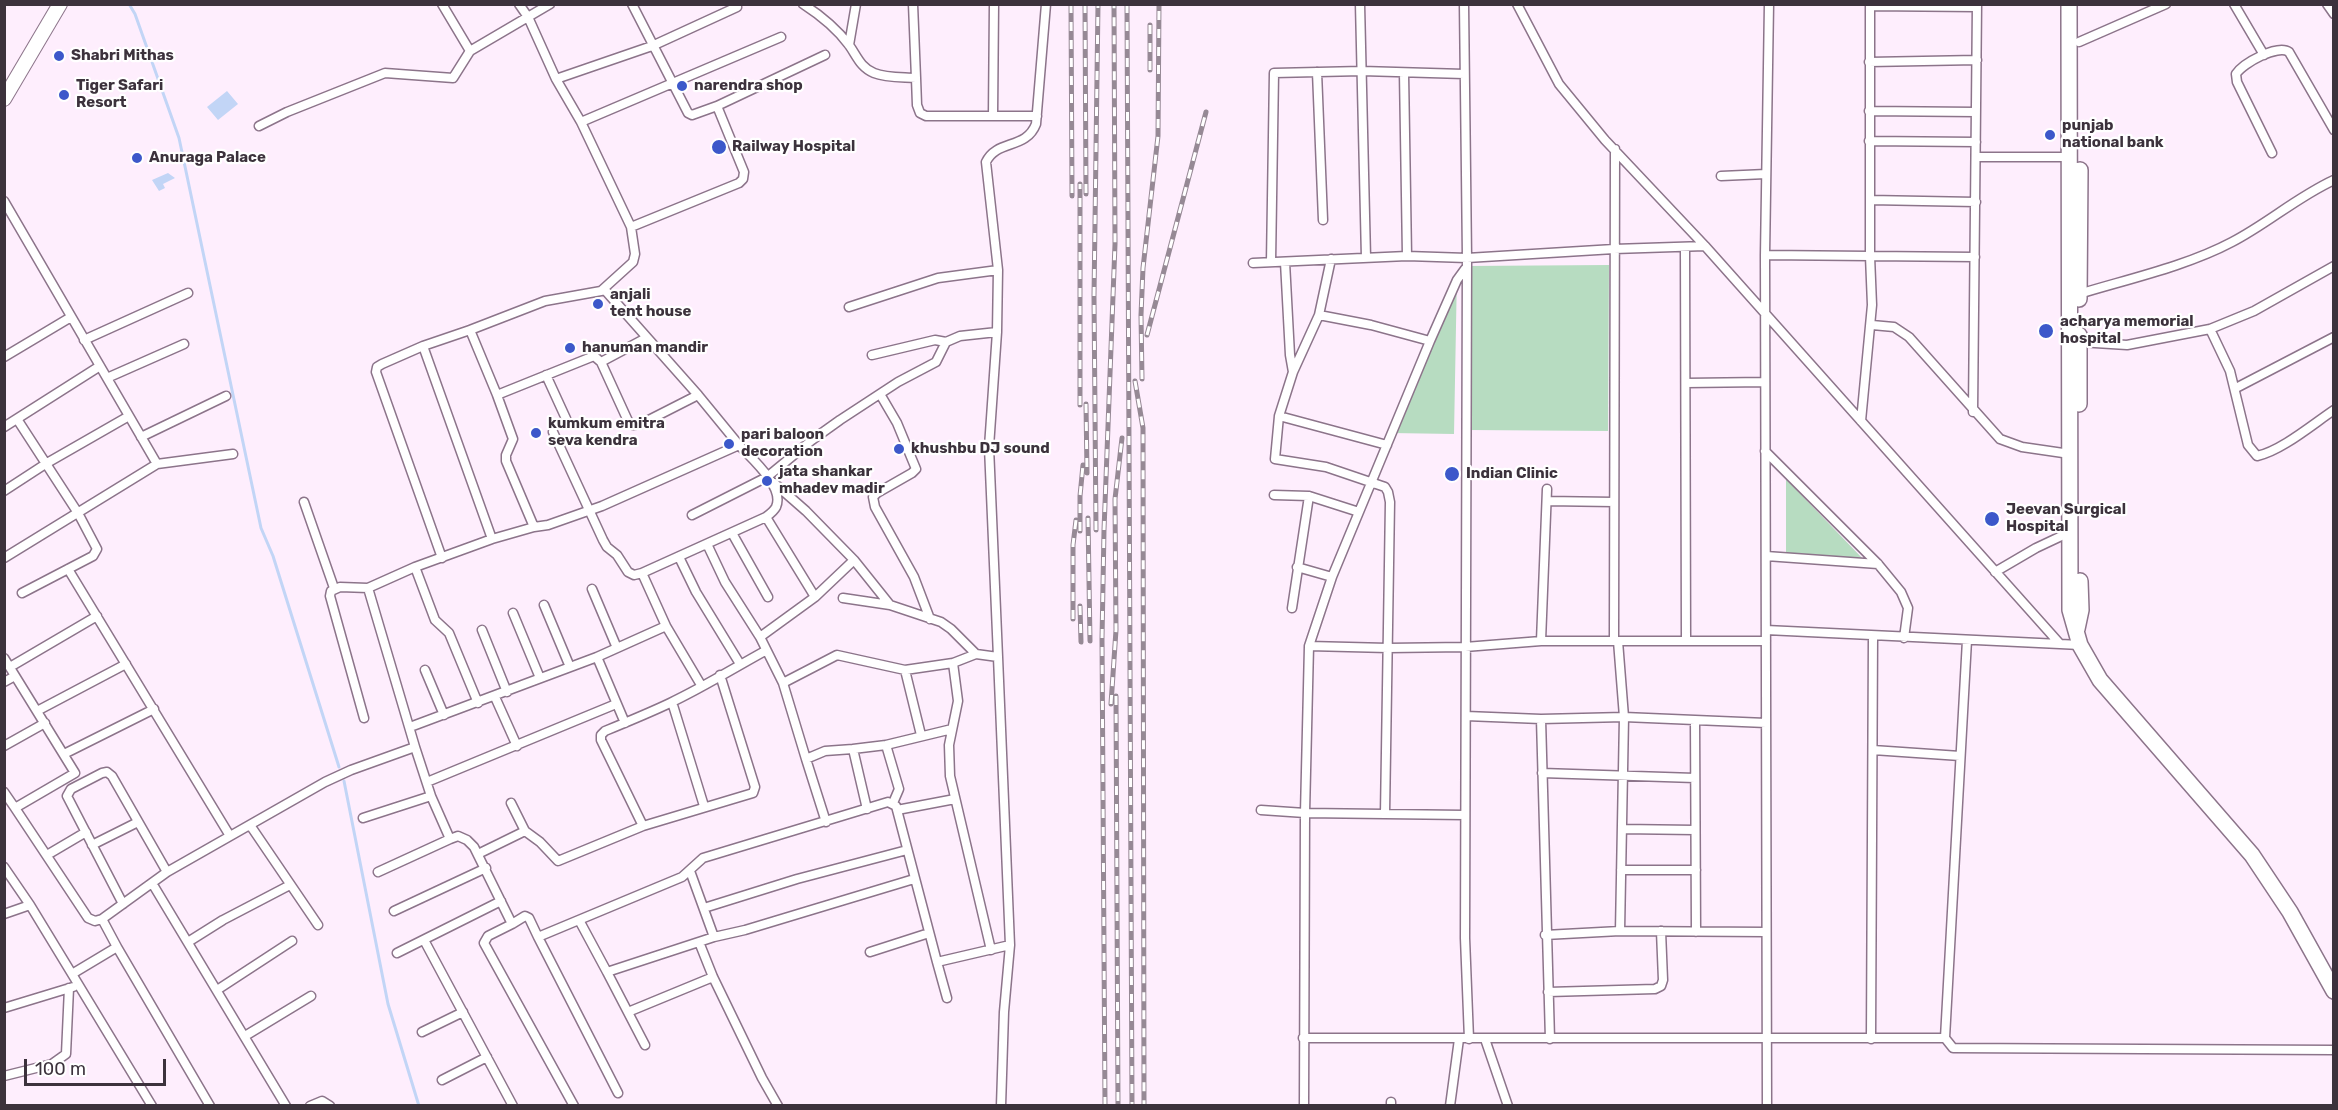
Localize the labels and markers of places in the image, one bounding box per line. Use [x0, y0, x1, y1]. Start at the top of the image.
place label: Shabri Mithas [71, 47, 174, 65]
marker: Shabri Mithas [52, 49, 66, 63]
place label: Tiger Safari Resort [76, 77, 163, 112]
place label: narendra shop [694, 77, 803, 95]
marker: narendra shop [675, 79, 689, 93]
marker: Tiger Safari Resort [57, 88, 71, 102]
place label: punjab national bank [2062, 117, 2164, 152]
marker: punjab national bank [2043, 128, 2057, 142]
marker: Railway Hospital [710, 138, 728, 156]
place label: Railway Hospital [732, 138, 855, 156]
place label: Anuraga Palace [149, 149, 266, 167]
marker: Anuraga Palace [130, 151, 144, 165]
place label: anjali tent house [610, 286, 691, 321]
marker: anjali tent house [591, 297, 605, 311]
place label: acharya memorial hospital [2060, 313, 2194, 348]
marker: acharya memorial hospital [2037, 322, 2055, 340]
place label: hanuman mandir [582, 339, 708, 357]
marker: hanuman mandir [563, 341, 577, 355]
place label: kumkum emitra seva kendra [548, 415, 665, 450]
marker: kumkum emitra seva kendra [529, 426, 543, 440]
place label: pari baloon decoration [741, 426, 824, 461]
marker: pari baloon decoration [722, 437, 736, 451]
place label: khushbu DJ sound [911, 440, 1050, 458]
marker: khushbu DJ sound [892, 442, 906, 456]
place label: jata shankar mhadev madir [779, 463, 885, 498]
marker: Indian Clinic [1443, 465, 1461, 483]
place label: Indian Clinic [1466, 465, 1558, 483]
marker: jata shankar mhadev madir [760, 474, 774, 488]
place label: Jeevan Surgical Hospital [2006, 501, 2126, 536]
marker: Jeevan Surgical Hospital [1983, 510, 2001, 528]

